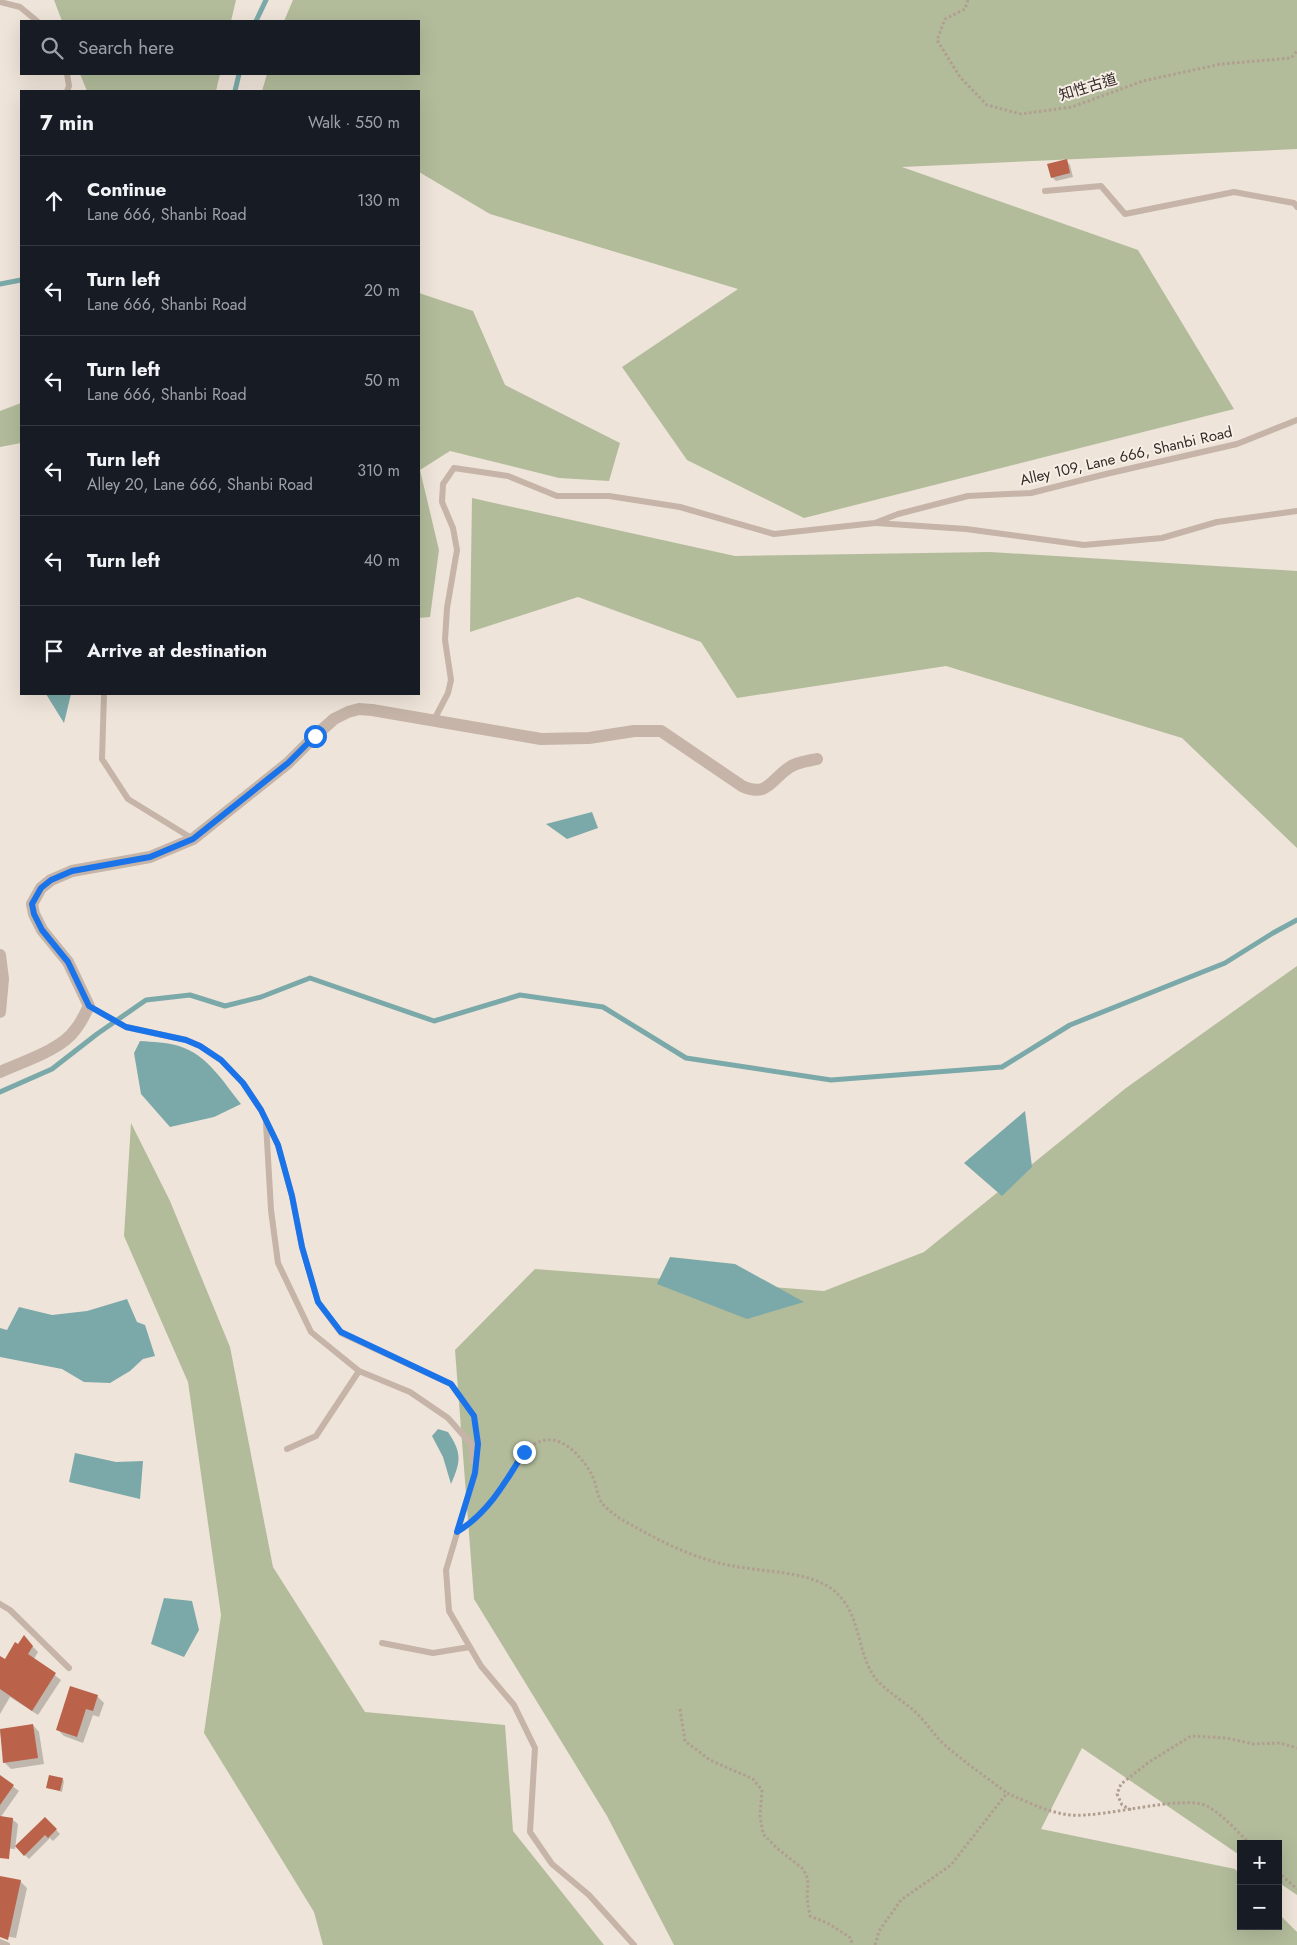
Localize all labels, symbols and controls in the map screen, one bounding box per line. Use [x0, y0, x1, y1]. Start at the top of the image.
search box [20, 20, 420, 75]
icon: search [38, 34, 66, 62]
text: Search here [78, 34, 174, 61]
street label: 知性古道 [1056, 68, 1120, 106]
text: 7 min [40, 108, 94, 138]
text: Walk · 550 m [308, 111, 400, 134]
text: Continue [87, 176, 166, 203]
icon: ahead [40, 187, 68, 215]
text: 130 m [357, 189, 400, 212]
text: Lane 666, Shanbi Road [87, 203, 247, 226]
text: Turn left [87, 266, 160, 293]
icon: left [40, 277, 68, 305]
text: 20 m [364, 279, 400, 302]
text: Lane 666, Shanbi Road [87, 293, 247, 316]
text: Turn left [87, 356, 160, 383]
icon: left [40, 367, 68, 395]
text: 50 m [364, 369, 400, 392]
text: Lane 666, Shanbi Road [87, 383, 247, 406]
street label: Alley 109, Lane 666, Shanbi Road [1018, 421, 1234, 491]
text: Turn left [87, 446, 160, 473]
icon: left [40, 457, 68, 485]
text: 310 m [357, 459, 400, 482]
text: Alley 20, Lane 666, Shanbi Road [87, 473, 313, 496]
icon: left [40, 547, 68, 575]
text: Turn left [87, 547, 160, 574]
text: 40 m [364, 549, 400, 572]
icon: arrive [40, 637, 68, 665]
text: Arrive at destination [87, 637, 267, 664]
route start [304, 725, 327, 748]
route end [513, 1441, 536, 1464]
map controls [1237, 1840, 1282, 1930]
button: + [1237, 1840, 1282, 1885]
button: − [1237, 1885, 1282, 1930]

